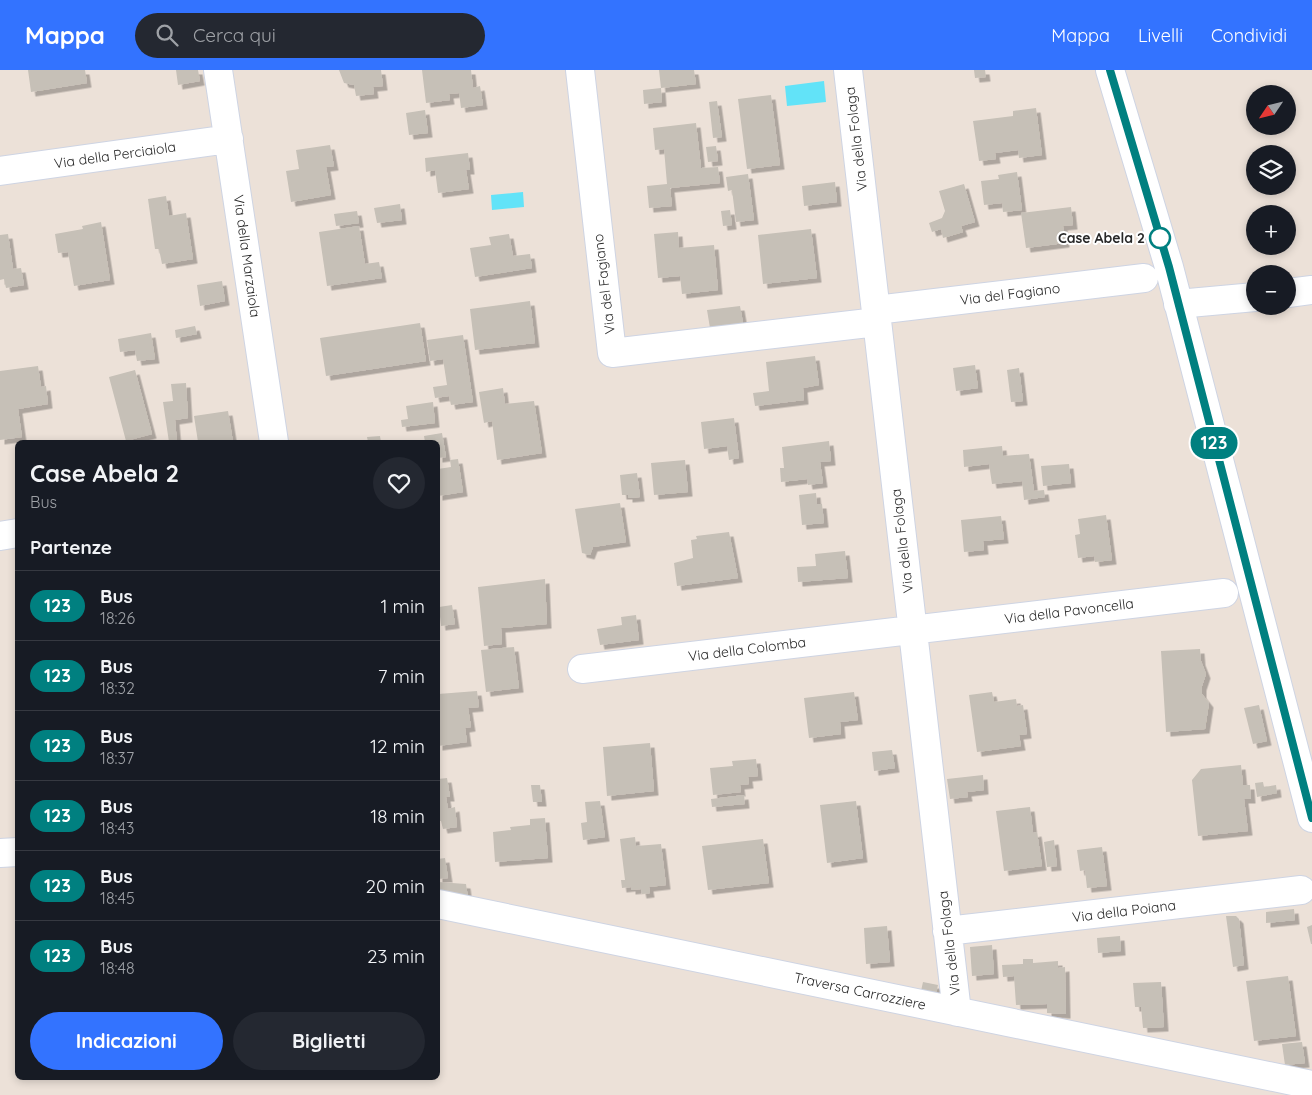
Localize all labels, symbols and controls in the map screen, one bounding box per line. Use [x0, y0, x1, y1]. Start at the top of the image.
search box [135, 13, 485, 58]
text: Mappa [25, 20, 105, 50]
icon: search [153, 21, 181, 49]
text: Cerca qui [193, 23, 276, 47]
text: Mappa [1051, 24, 1110, 47]
text: Livelli [1138, 24, 1183, 47]
text: Condividi [1211, 24, 1287, 47]
north arrow [1246, 85, 1296, 135]
map controls [1246, 85, 1296, 315]
street label: Via della Folaga [841, 86, 871, 192]
street label: Via della Perciaiola [53, 138, 177, 172]
button: layers [1246, 145, 1296, 195]
street label: Via della Marzaiola [229, 194, 265, 318]
button: + [1246, 205, 1296, 255]
marker: Case Abela 2 [1149, 227, 1171, 249]
place label: Case Abela 2 [1058, 229, 1145, 247]
street label: Via del Fagiano [589, 233, 619, 335]
button: − [1246, 265, 1296, 315]
street label: Via del Fagiano [959, 279, 1061, 309]
line badge: 123 [1185, 427, 1243, 459]
text: 123 [1201, 431, 1227, 454]
button: heart [373, 457, 425, 509]
text: Case Abela 2 [30, 458, 179, 488]
street label: Via della Folaga [887, 488, 917, 594]
text: Bus [30, 492, 57, 512]
text: Partenze [30, 535, 112, 559]
text: Bus [100, 584, 133, 608]
text: 123 [44, 594, 71, 617]
text: 1 min [380, 594, 425, 618]
street label: Via della Pavoncella [1003, 594, 1135, 628]
text: 18:26 [100, 608, 135, 628]
street label: Via della Colomba [687, 633, 807, 665]
text: Bus [100, 654, 133, 678]
text: 123 [44, 664, 71, 687]
text: 7 min [378, 664, 425, 688]
text: 18:32 [100, 678, 135, 698]
text: Bus [100, 724, 133, 748]
text: 123 [44, 734, 71, 757]
text: 12 min [370, 734, 425, 758]
text: 18:37 [100, 748, 134, 768]
text: Bus [100, 794, 133, 818]
text: 123 [44, 804, 71, 827]
text: 18 min [370, 804, 425, 828]
text: 18:43 [100, 818, 134, 838]
text: Bus [100, 864, 133, 888]
text: 123 [44, 874, 71, 897]
text: 20 min [366, 874, 425, 898]
text: 18:45 [100, 888, 135, 908]
street label: Via della Folaga [934, 890, 964, 996]
street label: Via della Poiana [1071, 896, 1177, 926]
text: Bus [100, 934, 133, 958]
text: 123 [44, 944, 71, 967]
text: 23 min [367, 944, 425, 968]
text: 18:48 [100, 958, 135, 978]
street label: Traversa Carrozziere [792, 968, 928, 1014]
button: Indicazioni [30, 1012, 223, 1070]
button: Biglietti [233, 1012, 425, 1070]

